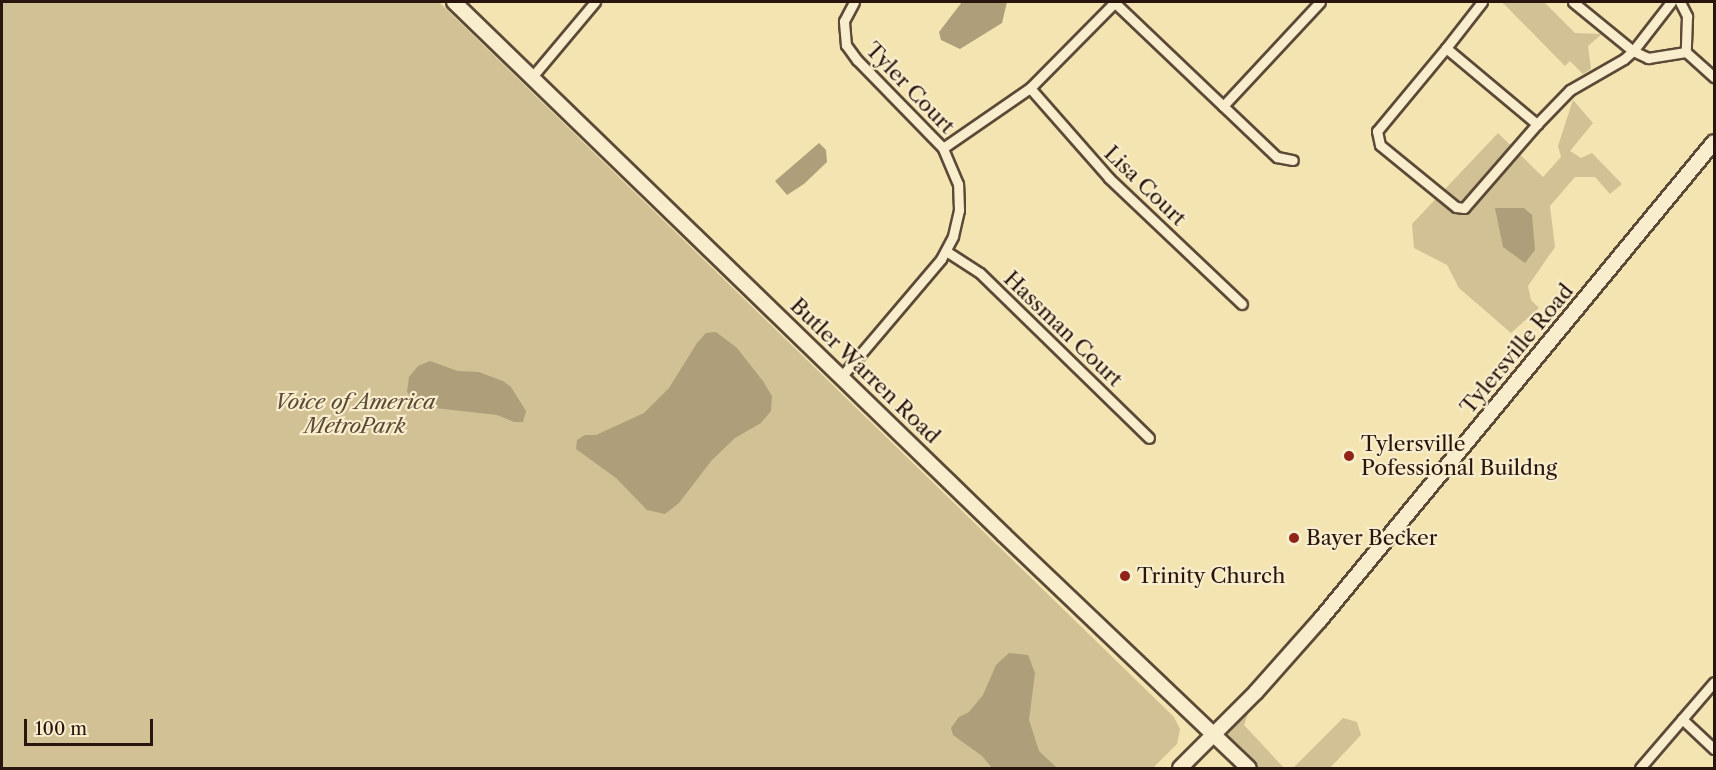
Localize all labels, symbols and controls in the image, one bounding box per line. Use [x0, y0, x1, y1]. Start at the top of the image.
street label: Tyler Court [860, 37, 960, 139]
street label: Lisa Court [1099, 141, 1191, 231]
street label: Hassman Court [999, 266, 1127, 392]
street label: Tylersville Road [1455, 279, 1579, 419]
street label: Butler Warren Road [784, 293, 946, 449]
park label: Voice of America MetroPark [275, 389, 435, 439]
place label: Tylersville Pofessional Buildng [1361, 431, 1557, 481]
marker: Tylersville Pofessional Buildng [1342, 449, 1356, 463]
place label: Bayer Becker [1306, 525, 1438, 551]
marker: Bayer Becker [1287, 531, 1301, 545]
place label: Trinity Church [1137, 563, 1286, 589]
marker: Trinity Church [1118, 569, 1132, 583]
scale bar [27, 707, 156, 745]
text: 100 m [35, 718, 87, 740]

